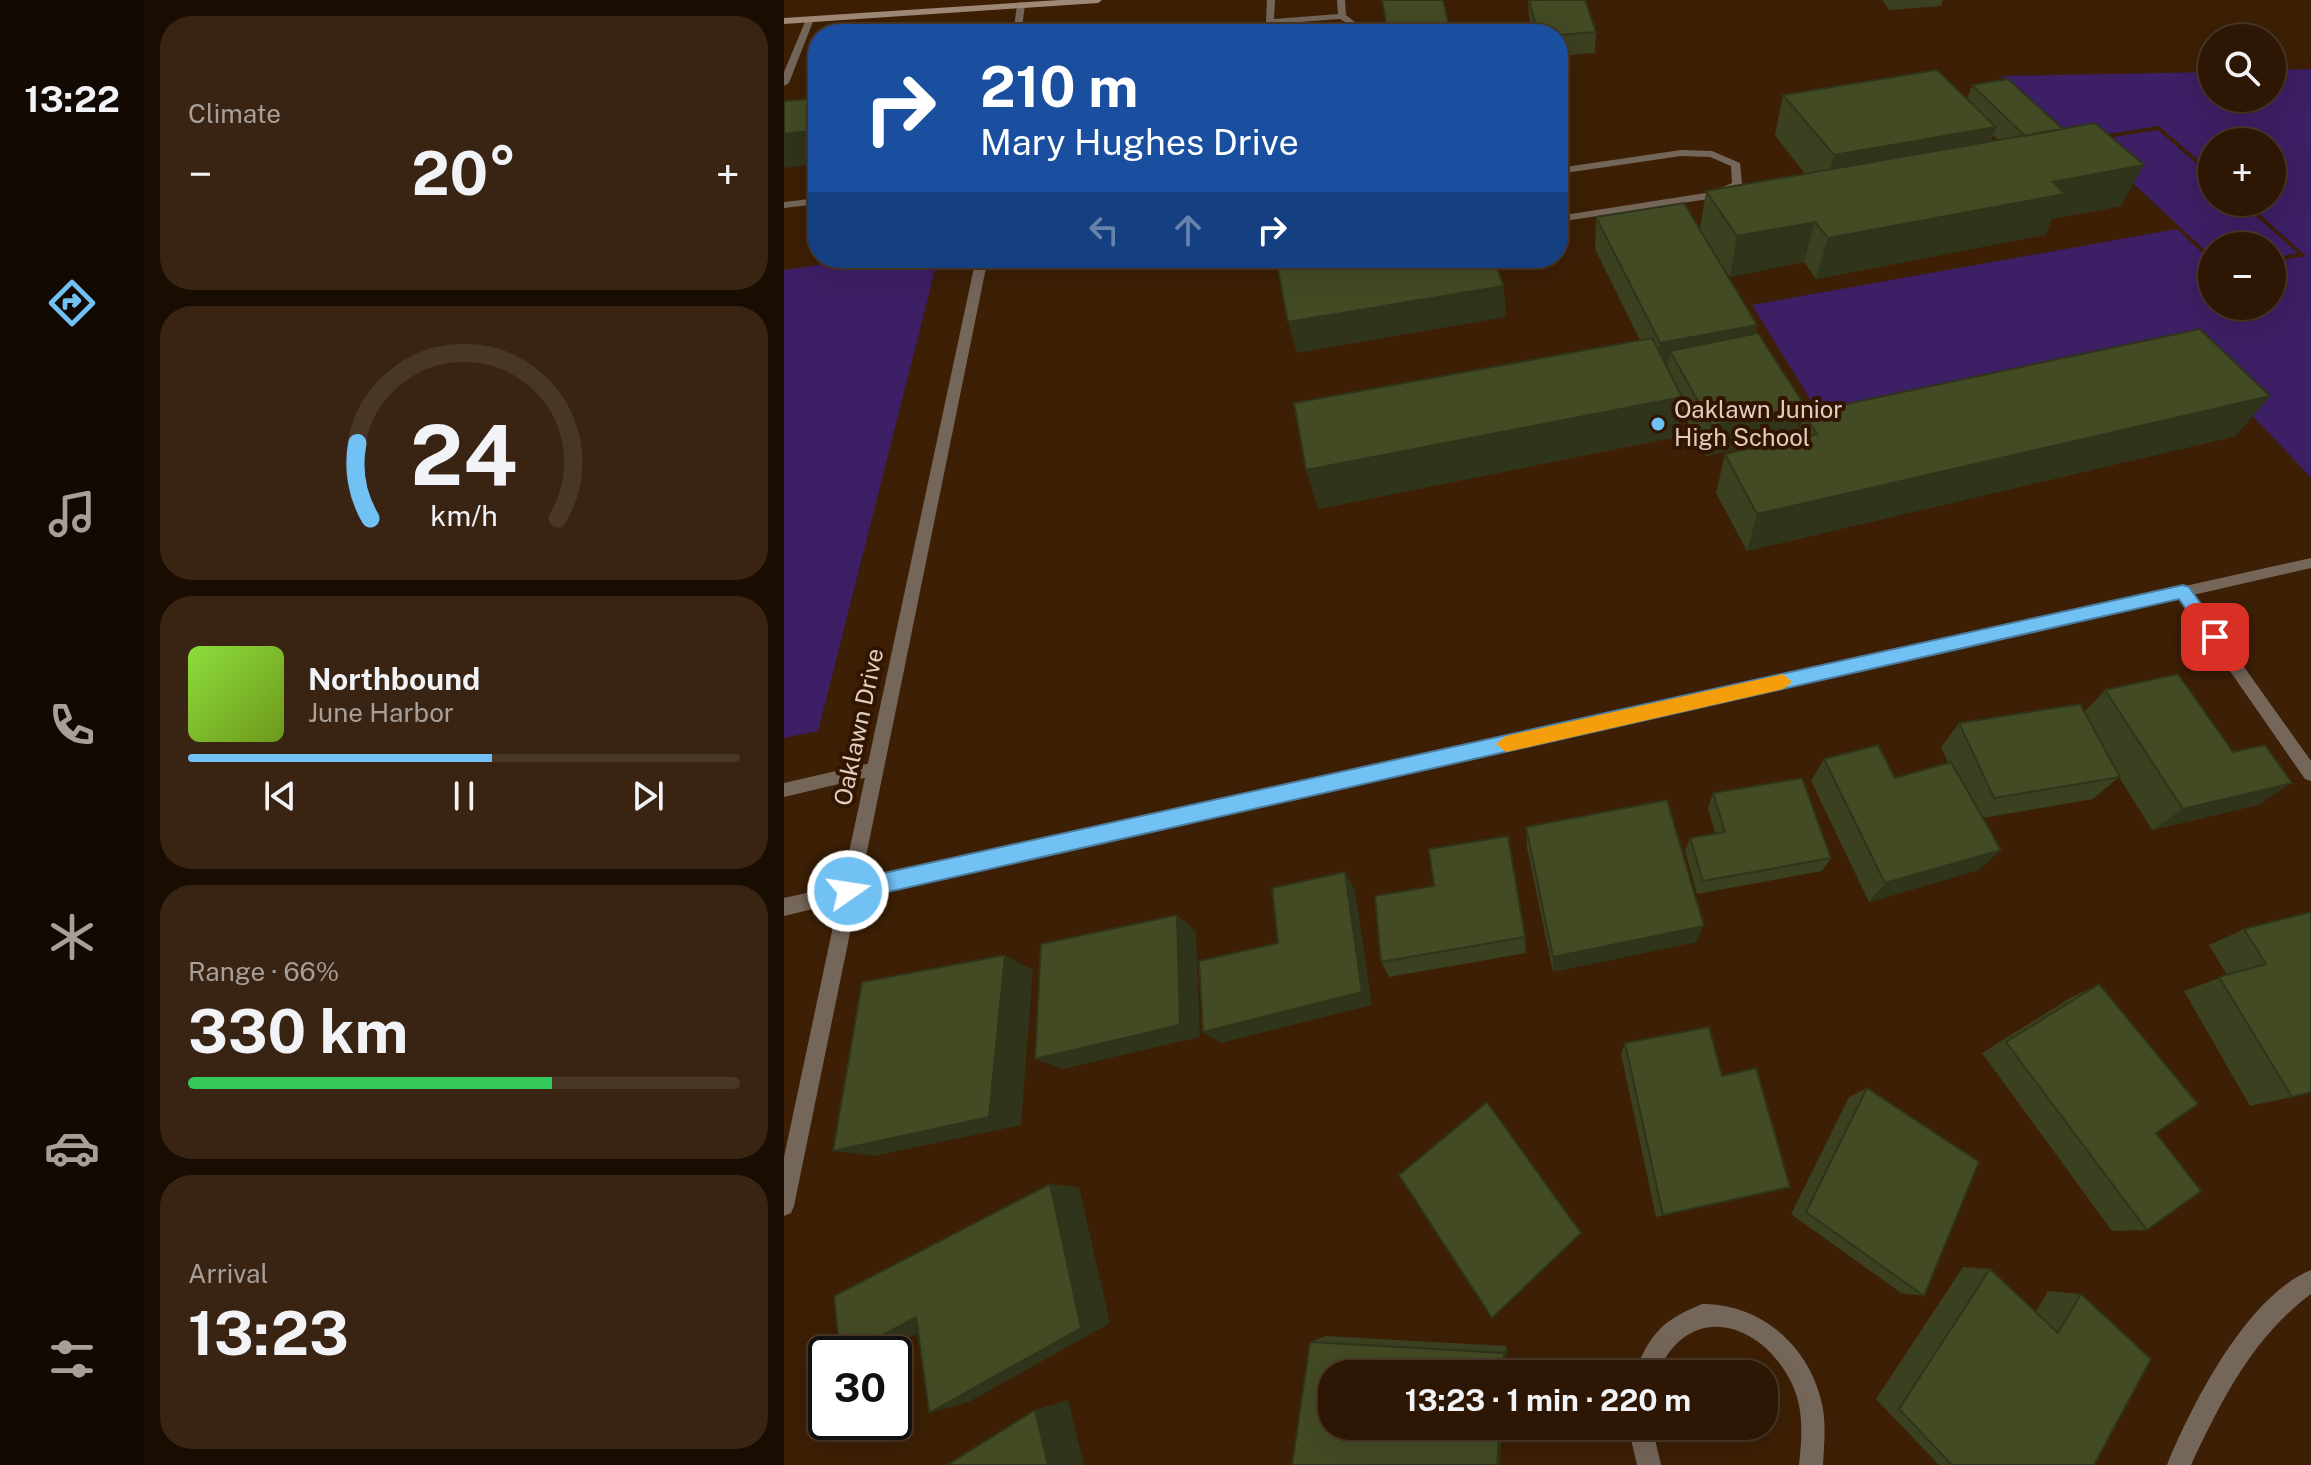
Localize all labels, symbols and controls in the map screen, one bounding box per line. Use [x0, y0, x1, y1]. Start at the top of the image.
map controls [2198, 24, 2286, 320]
button: search [2198, 24, 2286, 112]
text: 210 m [980, 54, 1138, 120]
icon: right [848, 56, 952, 160]
text: 13:22 [24, 78, 120, 120]
text: Climate [188, 98, 281, 129]
text: Mary Hughes Drive [980, 121, 1299, 163]
button: + [2198, 128, 2286, 216]
text: 20° [411, 138, 517, 209]
text: − [188, 148, 212, 200]
text: + [716, 148, 740, 200]
icon: left [1082, 208, 1126, 252]
icon: ahead [1166, 208, 1210, 252]
icon: right [1250, 208, 1294, 252]
button: − [2198, 232, 2286, 320]
icon: directions [44, 275, 100, 331]
place label: Oaklawn Junior High School [1674, 395, 1843, 451]
text: 24 [410, 405, 518, 503]
marker: Oaklawn Junior High School [1649, 415, 1667, 433]
icon: music [44, 486, 100, 542]
text: km/h [430, 499, 498, 532]
pin [2181, 603, 2249, 671]
icon: arrive [2193, 615, 2237, 659]
street label: Oaklawn Drive [828, 646, 888, 808]
text: Northbound [308, 661, 480, 697]
icon: phone [44, 697, 100, 753]
text: June Harbor [308, 697, 454, 728]
icon: previous [258, 774, 302, 818]
icon: pause [442, 774, 486, 818]
icon: next [626, 774, 670, 818]
position arrow [806, 849, 890, 933]
icon: climate [44, 909, 100, 965]
text: Range · 66% [188, 956, 339, 987]
text: 330 km [188, 996, 408, 1067]
icon: car [44, 1120, 100, 1176]
text: Arrival [188, 1258, 268, 1289]
text: 13:23 [188, 1298, 349, 1369]
icon: filters [44, 1331, 100, 1387]
speed limit sign: 30 [808, 1336, 912, 1440]
text: 13:23 · 1 min · 220 m [1405, 1382, 1691, 1418]

